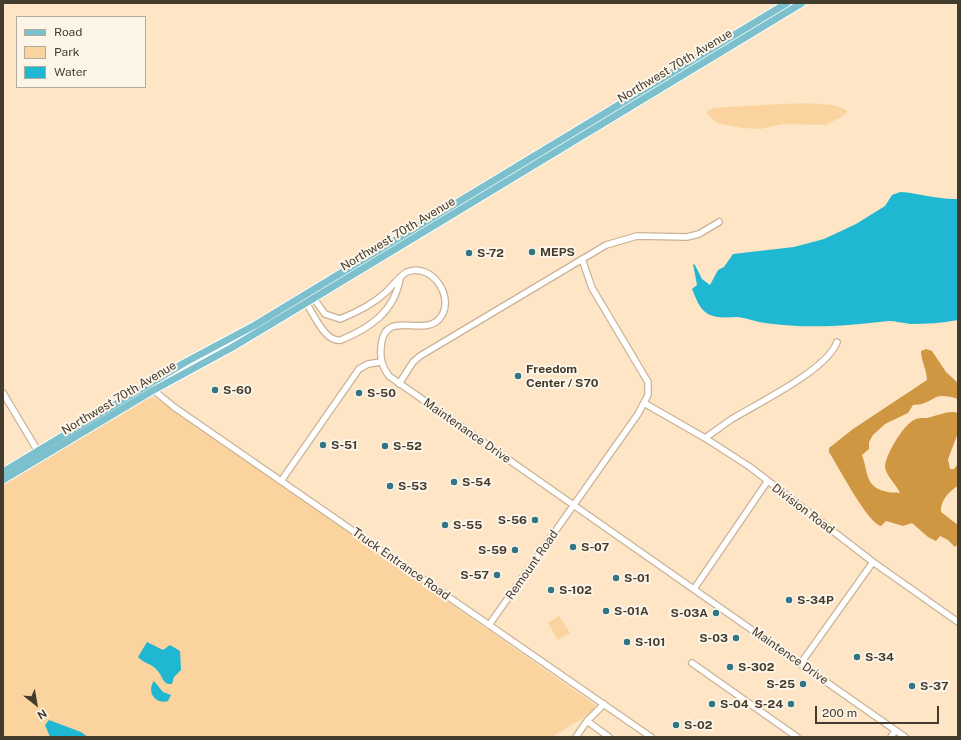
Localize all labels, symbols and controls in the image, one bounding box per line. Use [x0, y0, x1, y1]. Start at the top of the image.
legend [16, 16, 146, 88]
text: Road [54, 25, 82, 39]
street label: Northwest 70th Avenue [615, 26, 735, 106]
text: Park [54, 45, 80, 59]
text: Water [54, 65, 87, 79]
street label: Northwest 70th Avenue [338, 194, 458, 274]
place label: MEPS [540, 245, 575, 259]
place label: S-72 [477, 246, 504, 260]
marker: MEPS [527, 247, 537, 257]
marker: S-72 [464, 248, 474, 258]
street label: Northwest 70th Avenue [59, 358, 179, 438]
place label: Freedom Center / S70 [526, 362, 599, 390]
marker: Freedom Center / S70 [513, 371, 523, 381]
place label: S-60 [223, 383, 252, 397]
marker: S-60 [210, 385, 220, 395]
place label: S-50 [367, 386, 396, 400]
marker: S-50 [354, 388, 364, 398]
street label: Maintenance Drive [420, 395, 514, 467]
place label: S-51 [331, 438, 357, 452]
place label: S-52 [393, 439, 422, 453]
marker: S-51 [318, 440, 328, 450]
marker: S-52 [380, 441, 390, 451]
place label: S-54 [462, 475, 491, 489]
marker: S-54 [449, 477, 459, 487]
place label: S-53 [398, 479, 427, 493]
marker: S-53 [385, 481, 395, 491]
street label: Division Road [769, 481, 837, 537]
place label: S-56 [498, 513, 527, 527]
marker: S-56 [530, 515, 540, 525]
place label: S-55 [453, 518, 482, 532]
marker: S-55 [440, 520, 450, 530]
street label: Truck Entrance Road [349, 525, 453, 603]
street label: Remount Road [503, 527, 561, 603]
place label: S-07 [581, 540, 609, 554]
marker: S-07 [568, 542, 578, 552]
place label: S-59 [478, 543, 507, 557]
marker: S-59 [510, 545, 520, 555]
place label: S-57 [460, 568, 489, 582]
marker: S-57 [492, 570, 502, 580]
place label: S-01 [624, 571, 650, 585]
marker: S-01 [611, 573, 621, 583]
place label: S-102 [559, 583, 592, 597]
marker: S-102 [546, 585, 556, 595]
place label: S-34P [797, 593, 834, 607]
marker: S-34P [784, 595, 794, 605]
place label: S-01A [614, 604, 649, 618]
marker: S-01A [601, 606, 611, 616]
place label: S-03A [671, 606, 708, 620]
marker: S-03A [711, 608, 721, 618]
street label: Maintence Drive [749, 624, 831, 688]
place label: S-03 [699, 631, 728, 645]
marker: S-03 [731, 633, 741, 643]
place label: S-101 [635, 635, 665, 649]
marker: S-101 [622, 637, 632, 647]
place label: S-34 [865, 650, 894, 664]
marker: S-34 [852, 652, 862, 662]
place label: S-302 [738, 660, 774, 674]
marker: S-302 [725, 662, 735, 672]
place label: S-25 [766, 677, 795, 691]
marker: S-25 [798, 679, 808, 689]
place label: S-37 [920, 679, 948, 693]
marker: S-37 [907, 681, 917, 691]
north arrow [16, 684, 56, 724]
place label: S-04 [720, 697, 749, 711]
place label: S-24 [754, 697, 783, 711]
scale bar [817, 698, 941, 724]
marker: S-04 [707, 699, 717, 709]
marker: S-24 [786, 699, 796, 709]
text: 200 m [822, 706, 857, 720]
text: N [35, 707, 49, 722]
place label: S-02 [684, 718, 712, 732]
marker: S-02 [671, 720, 681, 730]

